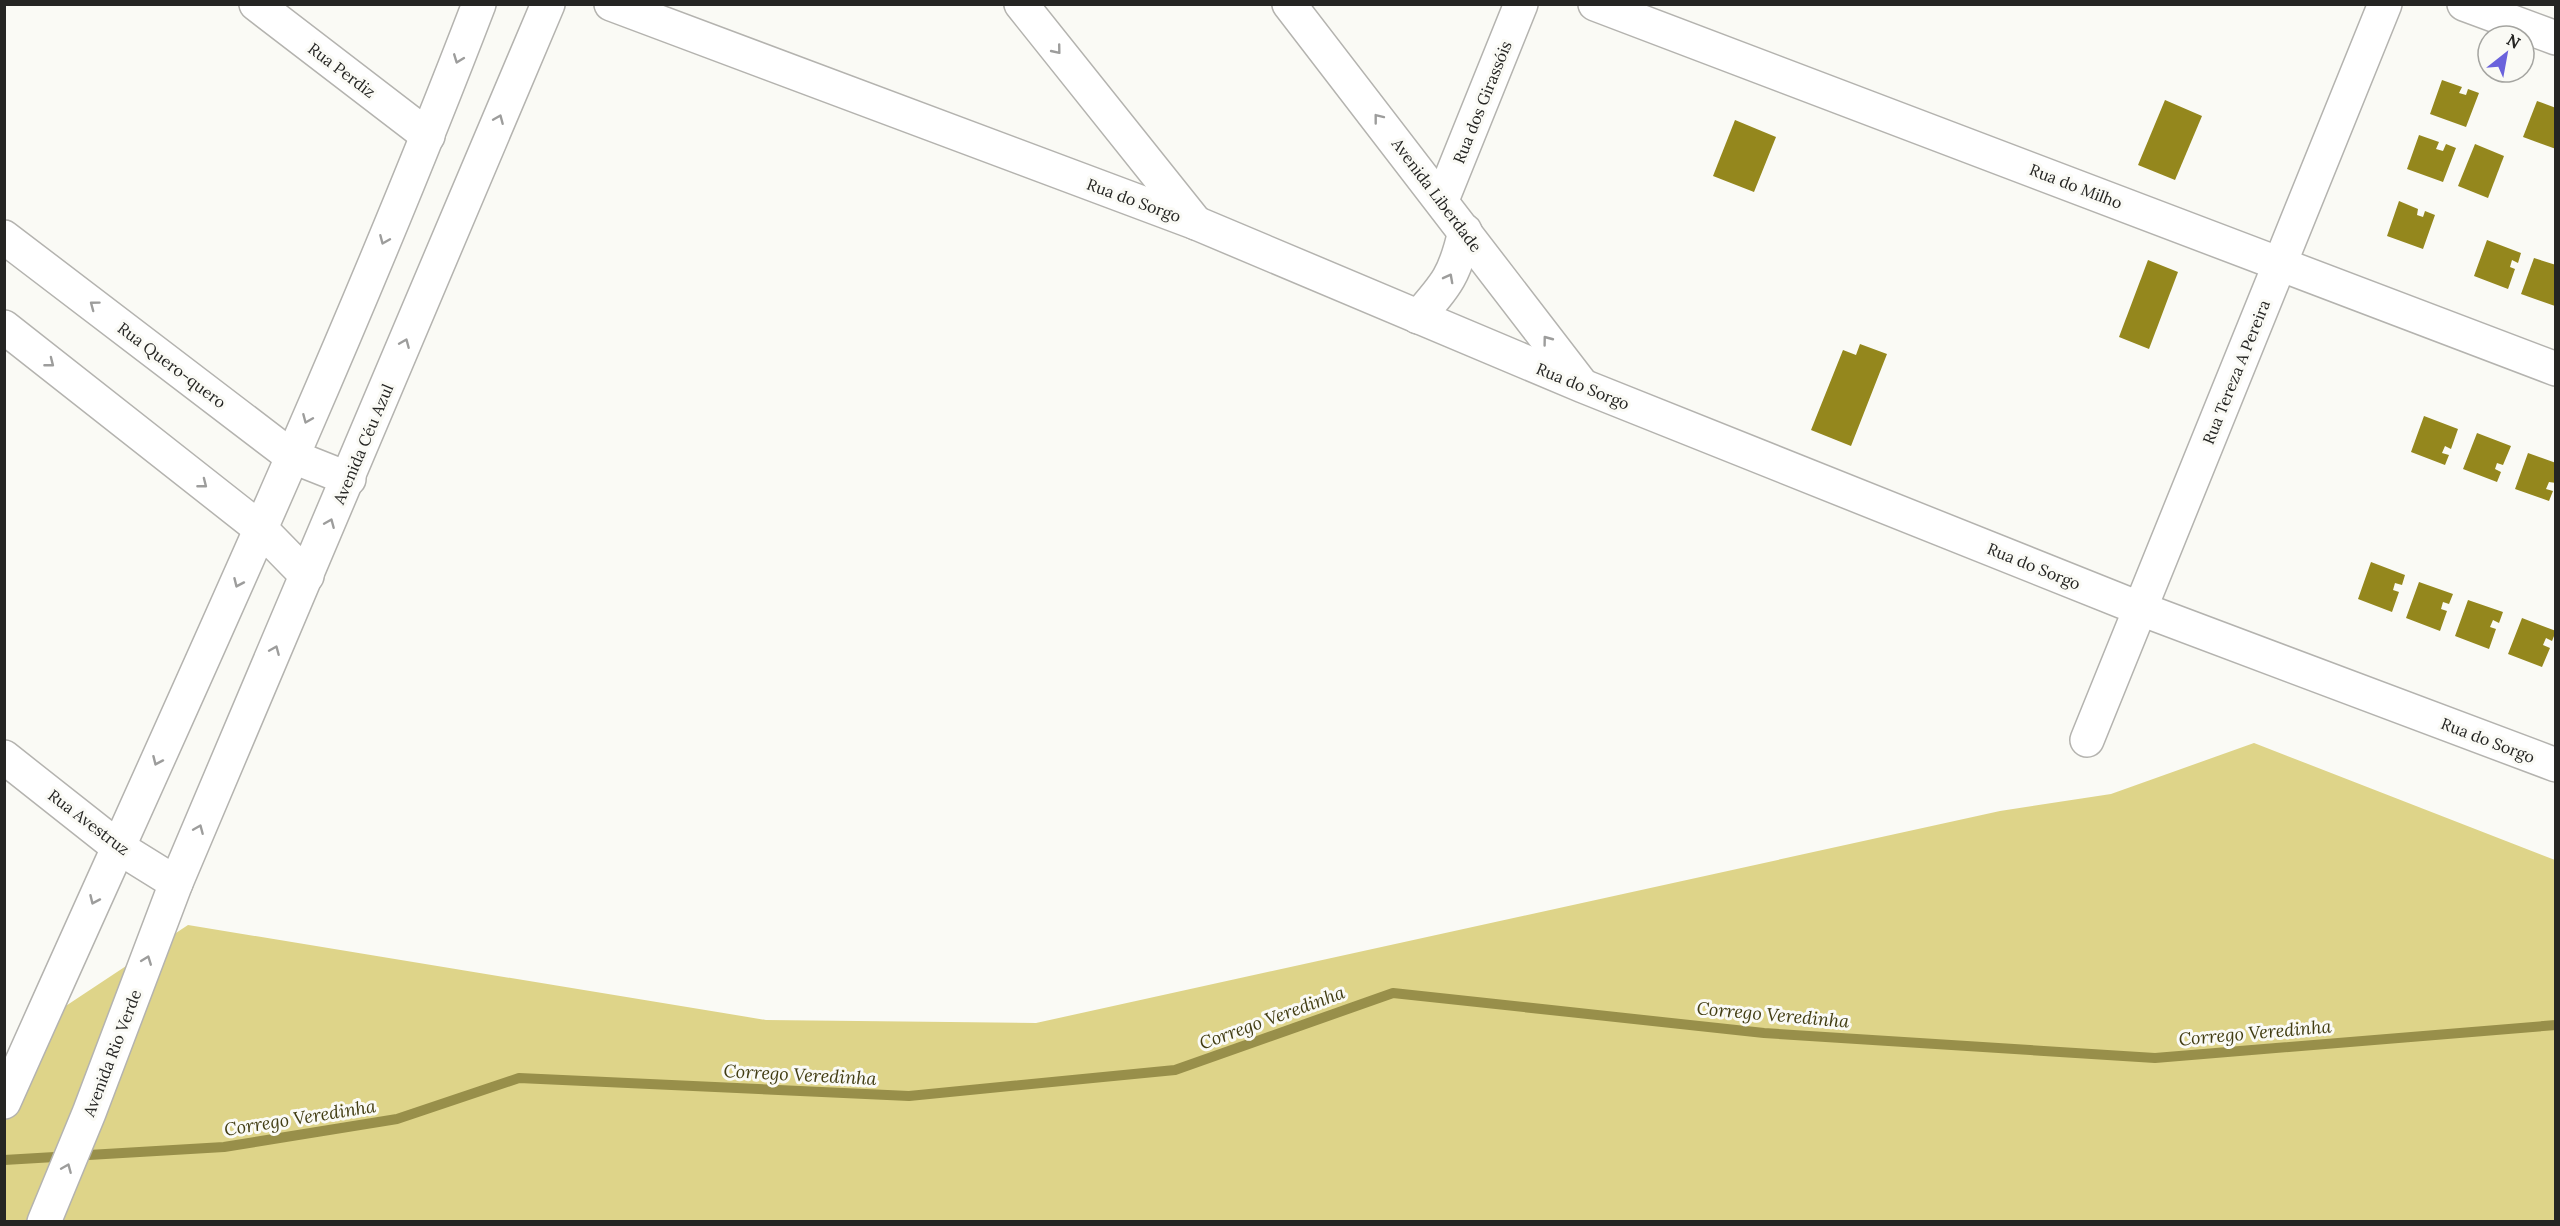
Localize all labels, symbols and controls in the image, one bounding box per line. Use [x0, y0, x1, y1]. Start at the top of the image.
north arrow [2476, 24, 2536, 84]
text: N [2503, 29, 2524, 53]
street label: Rua Perdiz [304, 38, 380, 102]
street label: Rua dos Girassóis [1448, 38, 1516, 166]
one-way arrow [1050, 43, 1061, 54]
one-way arrow [453, 53, 465, 64]
one-way arrow [492, 114, 504, 125]
one-way arrow [1374, 114, 1385, 125]
street label: Avenida Liberdade [1387, 133, 1486, 256]
street label: Rua do Milho [2027, 159, 2125, 213]
street label: Rua do Sorgo [1084, 174, 1184, 226]
one-way arrow [379, 233, 391, 244]
one-way arrow [1442, 274, 1453, 285]
street label: Rua Tereza A Pereira [2198, 297, 2274, 447]
one-way arrow [89, 302, 100, 313]
street label: Rua Quero-quero [114, 318, 230, 412]
one-way arrow [1544, 336, 1555, 347]
one-way arrow [398, 338, 410, 349]
one-way arrow [44, 355, 55, 366]
street label: Rua do Sorgo [1534, 358, 1632, 414]
street label: Avenida Céu Azul [328, 381, 397, 508]
one-way arrow [302, 413, 314, 424]
one-way arrow [197, 476, 208, 487]
one-way arrow [323, 518, 335, 529]
street label: Rua do Sorgo [1985, 538, 2083, 594]
one-way arrow [233, 577, 245, 588]
one-way arrow [268, 645, 280, 656]
street label: Rua do Sorgo [2438, 713, 2538, 767]
one-way arrow [153, 754, 165, 765]
street label: Rua Avestruz [44, 785, 134, 859]
one-way arrow [192, 825, 204, 836]
one-way arrow [90, 894, 102, 905]
one-way arrow [140, 956, 152, 967]
water label: Corrego Veredinha [1196, 981, 1348, 1055]
street label: Avenida Rio Verde [78, 986, 146, 1120]
water label: Corrego Veredinha [1696, 996, 1850, 1033]
water label: Corrego Veredinha [2178, 1014, 2332, 1051]
water label: Corrego Veredinha [723, 1059, 877, 1090]
water label: Corrego Veredinha [223, 1094, 377, 1141]
one-way arrow [59, 1163, 71, 1174]

